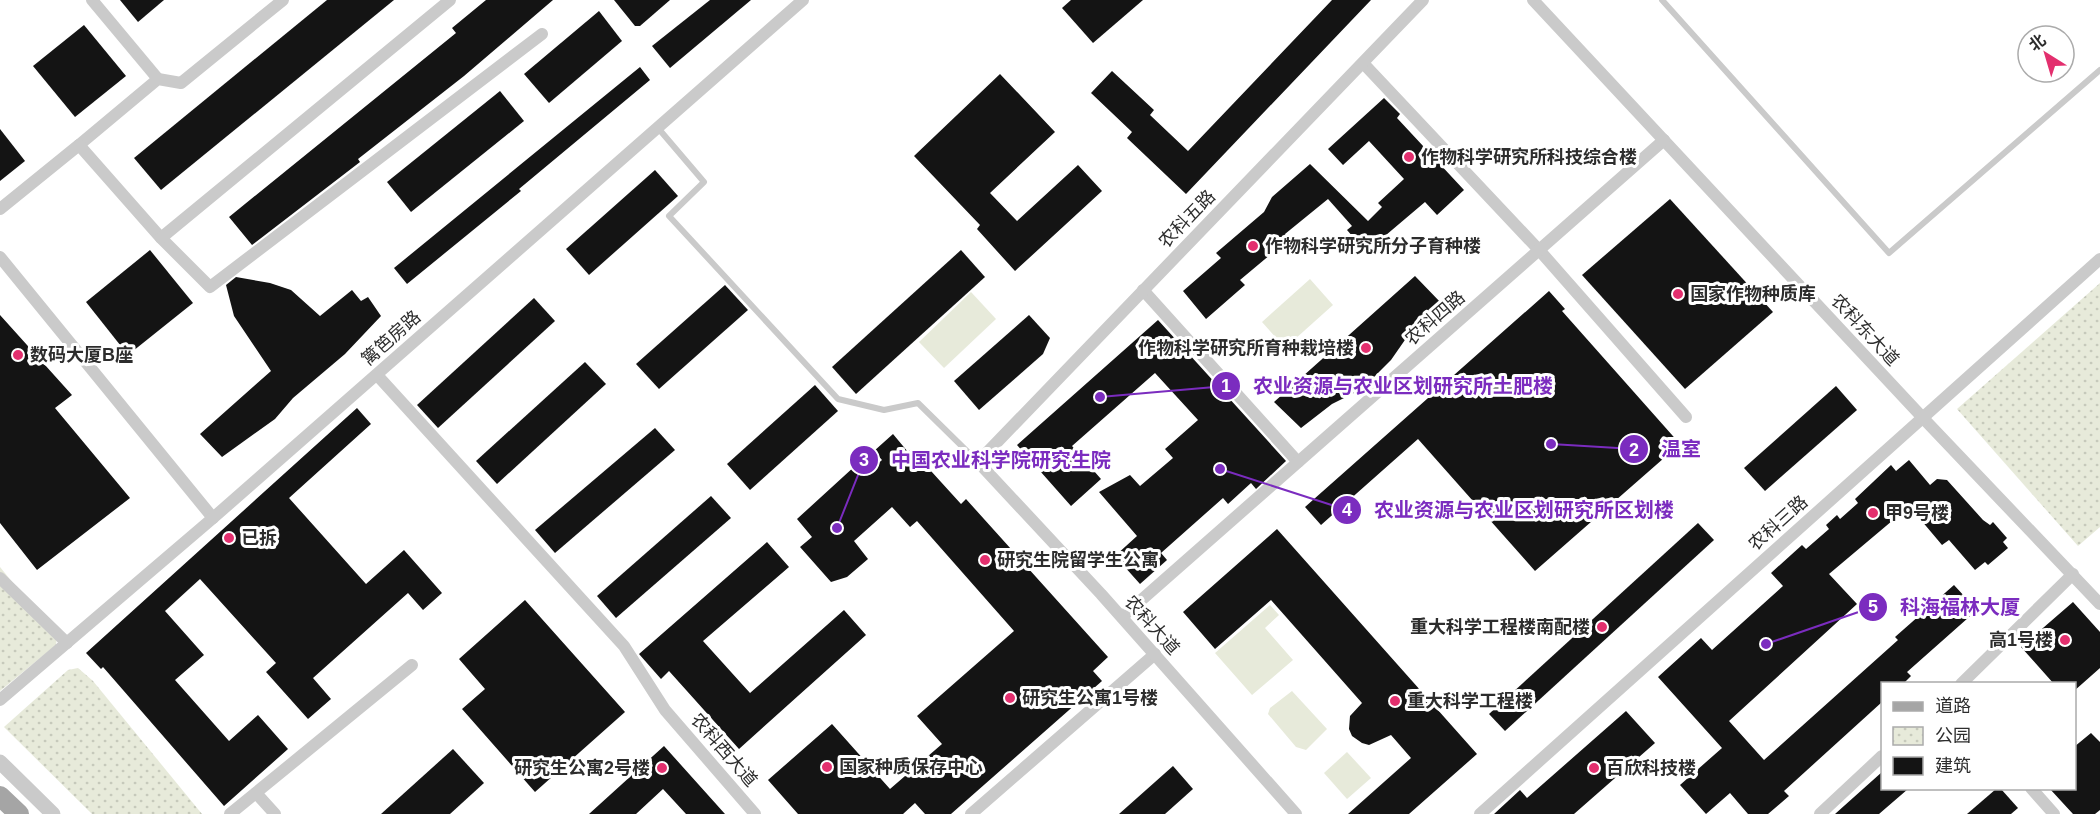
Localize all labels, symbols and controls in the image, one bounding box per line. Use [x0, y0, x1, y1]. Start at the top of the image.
north arrow [2016, 24, 2076, 84]
text: 北 [2026, 31, 2049, 54]
place label: 作物科学研究所科技综合楼 [1421, 147, 1637, 167]
marker: 作物科学研究所科技综合楼 [1402, 150, 1416, 164]
street label: 农科五路 [1155, 186, 1219, 252]
place label: 作物科学研究所分子育种楼 [1265, 236, 1481, 256]
marker: 作物科学研究所分子育种楼 [1246, 239, 1260, 253]
place label: 国家作物种质库 [1690, 283, 1816, 304]
street label: 农科四路 [1401, 287, 1469, 349]
marker: 国家作物种质库 [1671, 287, 1685, 301]
street label: 农科东大道 [1827, 290, 1903, 370]
street label: 篱笆房路 [358, 306, 424, 370]
place label: 作物科学研究所育种栽培楼 [1138, 338, 1354, 358]
marker: 作物科学研究所育种栽培楼 [1359, 341, 1373, 355]
place label: 数码大厦B座 [30, 345, 133, 365]
marker: 数码大厦B座 [11, 348, 25, 362]
callout: 农业资源与农业区划研究所土肥楼 [1211, 367, 1565, 405]
text: 农业资源与农业区划研究所土肥楼 [1253, 375, 1553, 397]
text: 1 [1221, 376, 1231, 396]
callout: 温室 [1619, 430, 1713, 468]
text: 温室 [1661, 438, 1701, 460]
text: 2 [1629, 440, 1639, 460]
callout: 中国农业科学院研究生院 [849, 441, 1123, 479]
text: 中国农业科学院研究生院 [891, 449, 1111, 471]
text: 3 [859, 450, 869, 470]
callout: 农业资源与农业区划研究所区划楼 [1332, 491, 1686, 529]
street label: 农科三路 [1745, 491, 1811, 555]
text: 农业资源与农业区划研究所区划楼 [1374, 499, 1674, 521]
text: 4 [1342, 500, 1352, 520]
place label: 甲9号楼 [1885, 503, 1949, 523]
marker: 甲9号楼 [1866, 506, 1880, 520]
place label: 已拆 [241, 528, 277, 548]
marker: 已拆 [222, 531, 236, 545]
place label: 研究生院留学生公寓 [997, 550, 1159, 570]
marker: 研究生院留学生公寓 [978, 553, 992, 567]
callout: 科海福林大厦 [1858, 588, 2032, 626]
street label: 农科大道 [1120, 592, 1184, 658]
text: 科海福林大厦 [1900, 596, 2020, 618]
text: 5 [1868, 597, 1878, 617]
place label: 重大科学工程楼南配楼 [1410, 617, 1590, 637]
marker: 重大科学工程楼南配楼 [1595, 620, 1609, 634]
place label: 高1号楼 [1989, 630, 2053, 650]
marker: 高1号楼 [2058, 633, 2072, 647]
legend [1881, 682, 2076, 790]
place label: 研究生公寓1号楼 [1022, 688, 1158, 708]
marker: 研究生公寓1号楼 [1003, 691, 1017, 705]
place label: 重大科学工程楼 [1407, 691, 1533, 711]
marker: 重大科学工程楼 [1388, 694, 1402, 708]
text: 道路 [1935, 696, 1971, 716]
street label: 农科西大道 [687, 709, 761, 791]
text: 公园 [1935, 726, 1971, 746]
place label: 国家种质保存中心 [839, 756, 983, 777]
text: 建筑 [1935, 756, 1971, 776]
place label: 研究生公寓2号楼 [514, 758, 650, 778]
place label: 百欣科技楼 [1606, 758, 1696, 778]
marker: 国家种质保存中心 [820, 760, 834, 774]
marker: 研究生公寓2号楼 [655, 761, 669, 775]
marker: 百欣科技楼 [1587, 761, 1601, 775]

